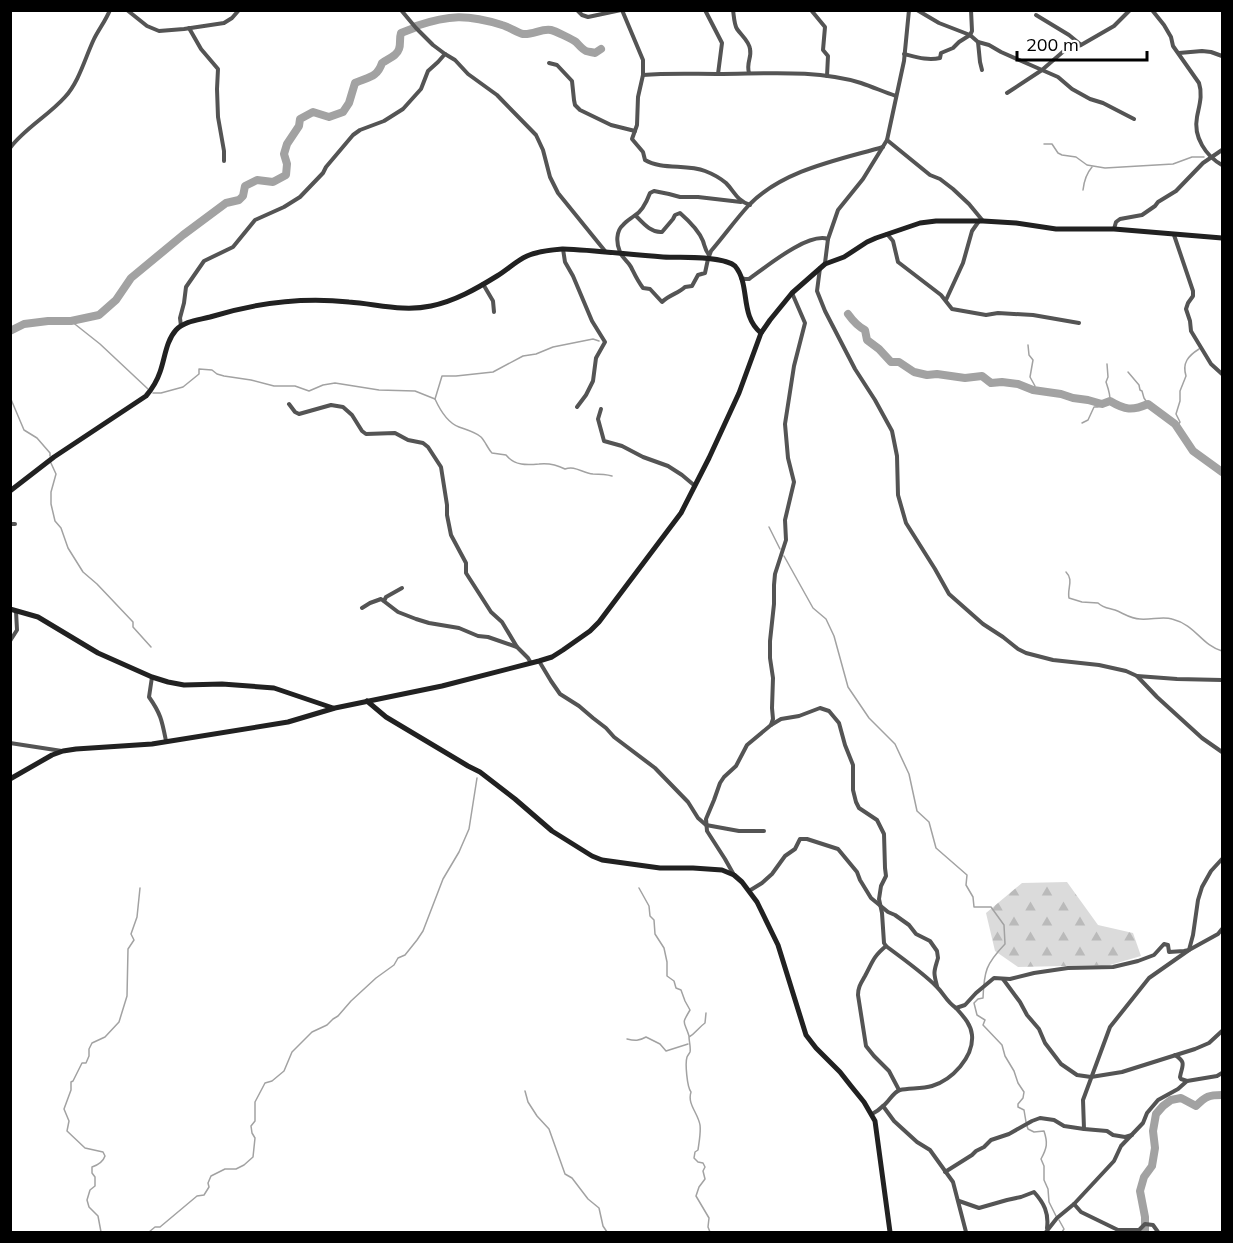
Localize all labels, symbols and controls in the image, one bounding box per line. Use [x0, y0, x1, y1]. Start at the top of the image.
scale bar [1017, 24, 1148, 62]
text: 200 m [1026, 33, 1079, 56]

